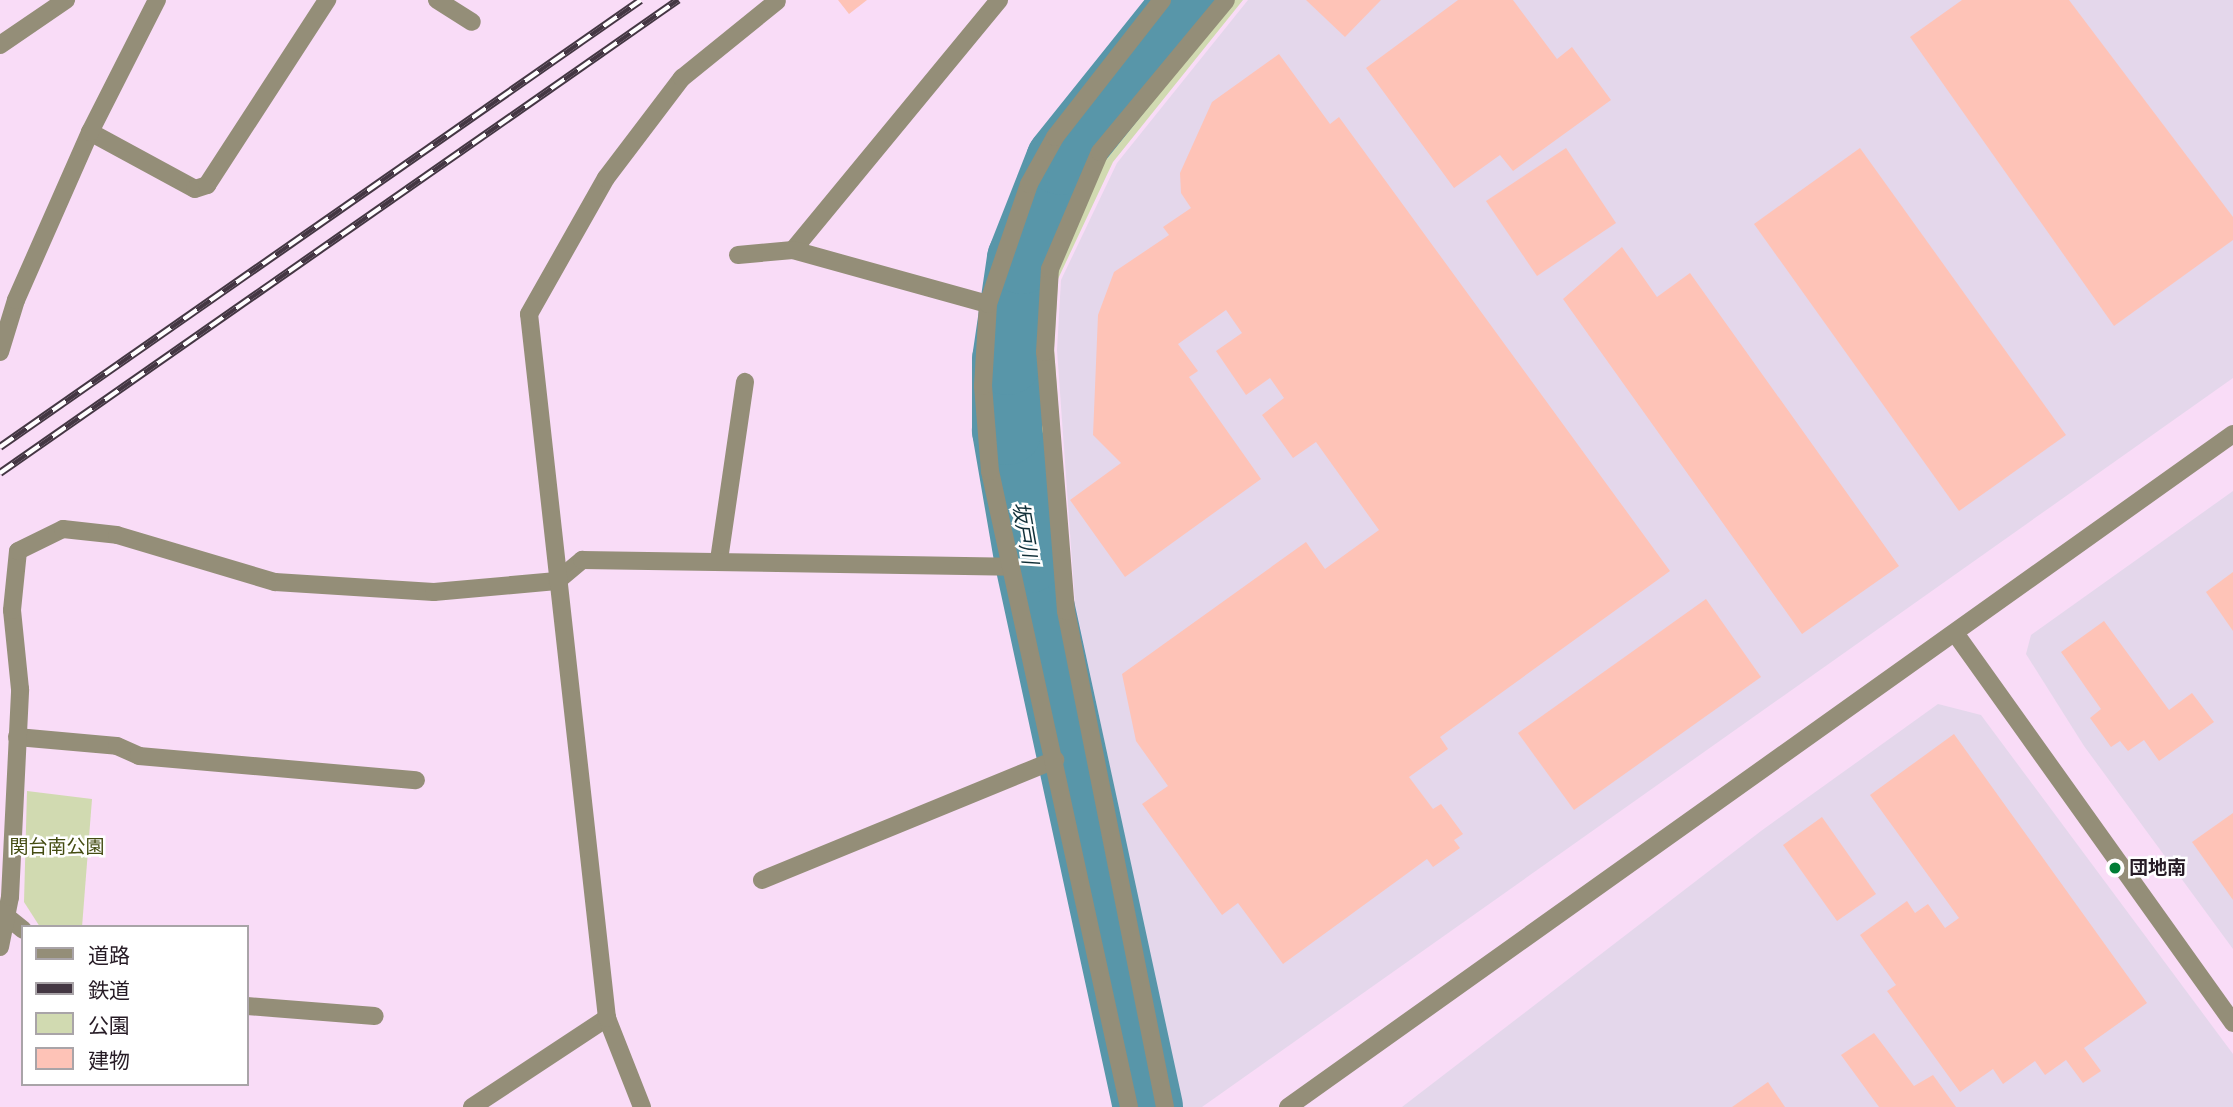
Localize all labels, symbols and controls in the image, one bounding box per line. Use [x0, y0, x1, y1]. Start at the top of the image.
water label: 坂戸川 [1007, 500, 1043, 566]
park label: 関台南公園 [10, 836, 104, 858]
place label: 団地南 [2129, 857, 2186, 879]
marker: 団地南 [2107, 860, 2123, 876]
legend [21, 925, 248, 1086]
text: 道路 [88, 944, 130, 968]
text: 鉄道 [88, 979, 130, 1003]
text: 公園 [88, 1014, 130, 1038]
text: 建物 [88, 1049, 130, 1073]

